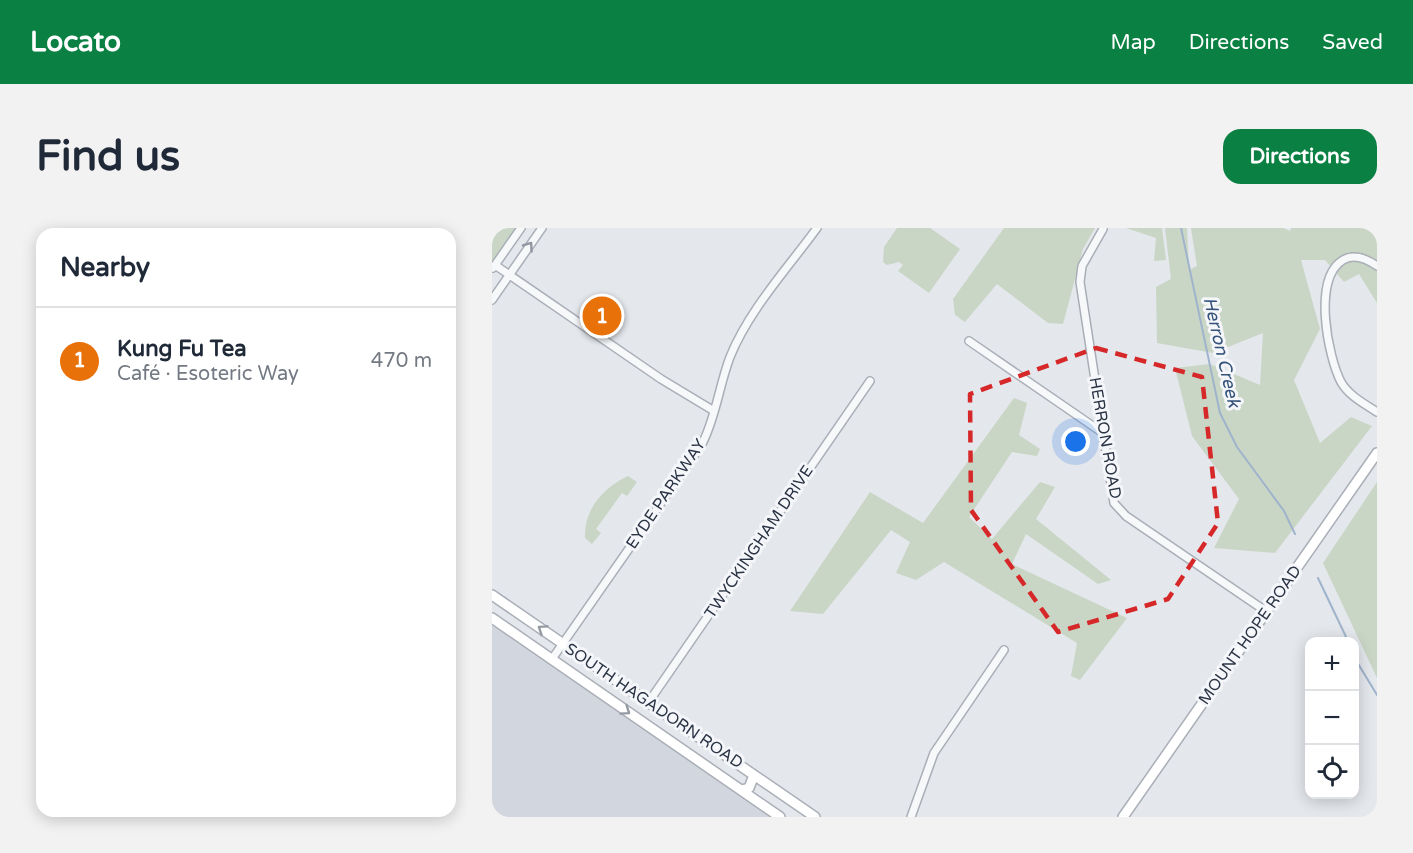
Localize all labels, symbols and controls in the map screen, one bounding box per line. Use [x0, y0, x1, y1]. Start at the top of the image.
text: Locato [30, 25, 121, 59]
text: Map [1110, 30, 1156, 55]
text: Directions [1189, 30, 1289, 55]
text: Saved [1322, 30, 1383, 55]
button: Directions [1223, 129, 1377, 184]
text: Find us [36, 131, 180, 182]
one-way arrow [522, 242, 533, 253]
text: Nearby [60, 252, 150, 283]
pin: 1 [582, 294, 622, 338]
water label: Herron Creek [1199, 295, 1246, 411]
text: Kung Fu Tea [117, 336, 247, 362]
text: 1 [73, 349, 86, 373]
text: 470 m [371, 349, 432, 373]
text: Café · Esoteric Way [117, 362, 299, 386]
street label: HERRON ROAD [1084, 376, 1126, 500]
your location [1061, 427, 1090, 456]
street label: EYDE PARKWAY [622, 435, 710, 553]
street label: TWYCKINGHAM DRIVE [700, 462, 818, 622]
street label: MOUNT HOPE ROAD [1194, 561, 1306, 709]
one-way arrow [537, 625, 548, 636]
map controls [1305, 637, 1359, 799]
button: + [1305, 637, 1359, 691]
street label: SOUTH HAGADORN ROAD [561, 639, 747, 773]
button: − [1305, 691, 1359, 745]
one-way arrow [620, 704, 631, 715]
button: locate [1305, 745, 1359, 799]

